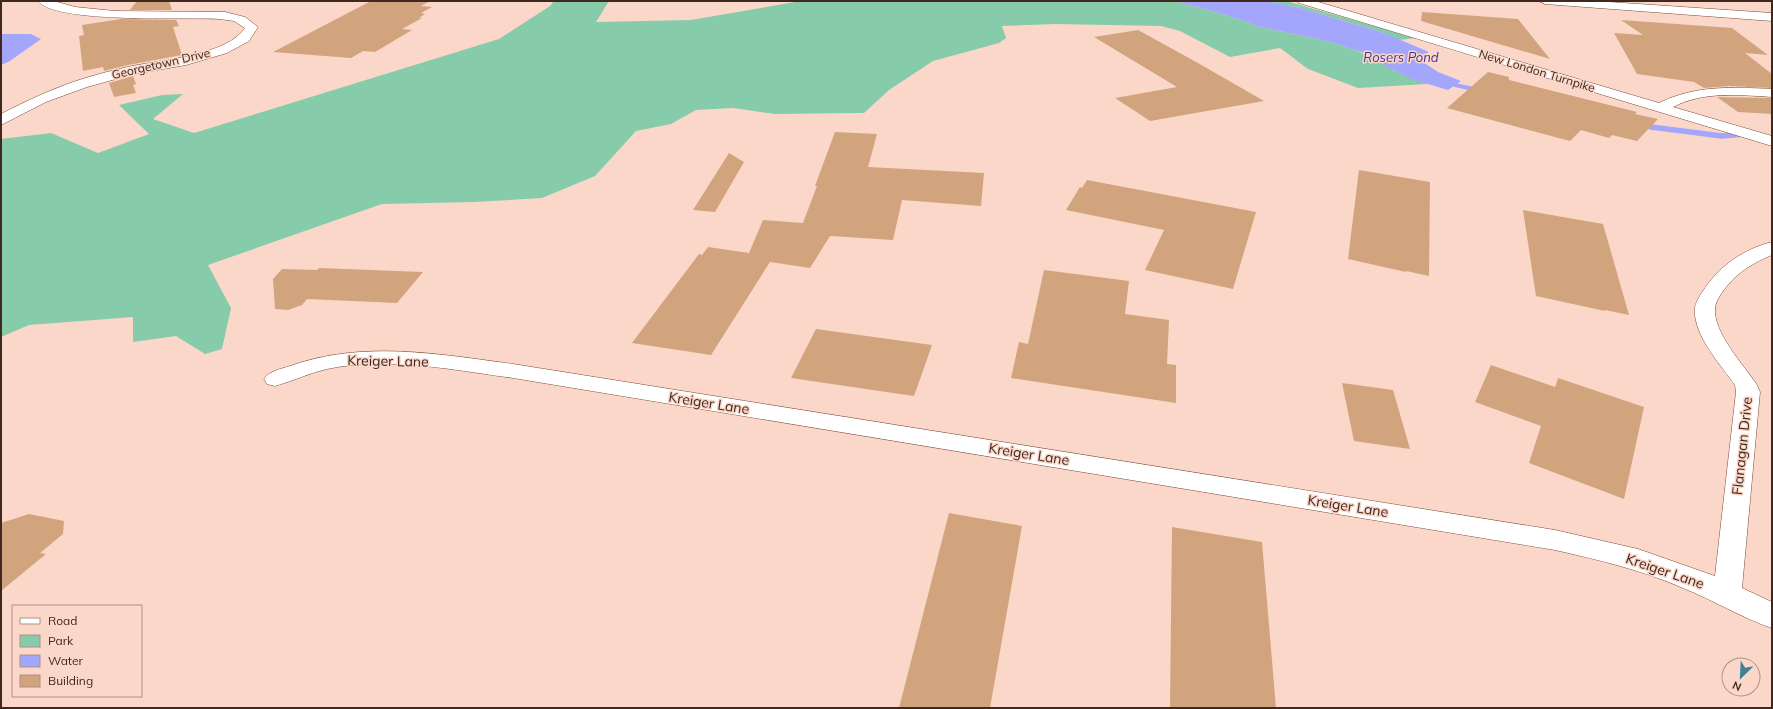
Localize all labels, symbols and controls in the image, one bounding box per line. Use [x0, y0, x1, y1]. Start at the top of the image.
street label: Georgetown Drive [110, 45, 212, 82]
street label: New London Turnpike [1477, 46, 1597, 95]
water label: Rosers Pond [1363, 49, 1439, 65]
street label: Kreiger Lane [347, 351, 429, 371]
street label: Kreiger Lane [667, 388, 751, 418]
street label: Flanagan Drive [1728, 396, 1756, 496]
street label: Kreiger Lane [987, 439, 1071, 469]
street label: Kreiger Lane [1306, 491, 1390, 521]
street label: Kreiger Lane [1624, 549, 1706, 593]
legend [12, 605, 142, 697]
text: Road [48, 613, 77, 628]
text: Park [48, 633, 74, 648]
text: Water [48, 653, 84, 668]
north arrow [1721, 657, 1761, 697]
text: Building [48, 673, 93, 688]
text: N [1730, 678, 1744, 694]

